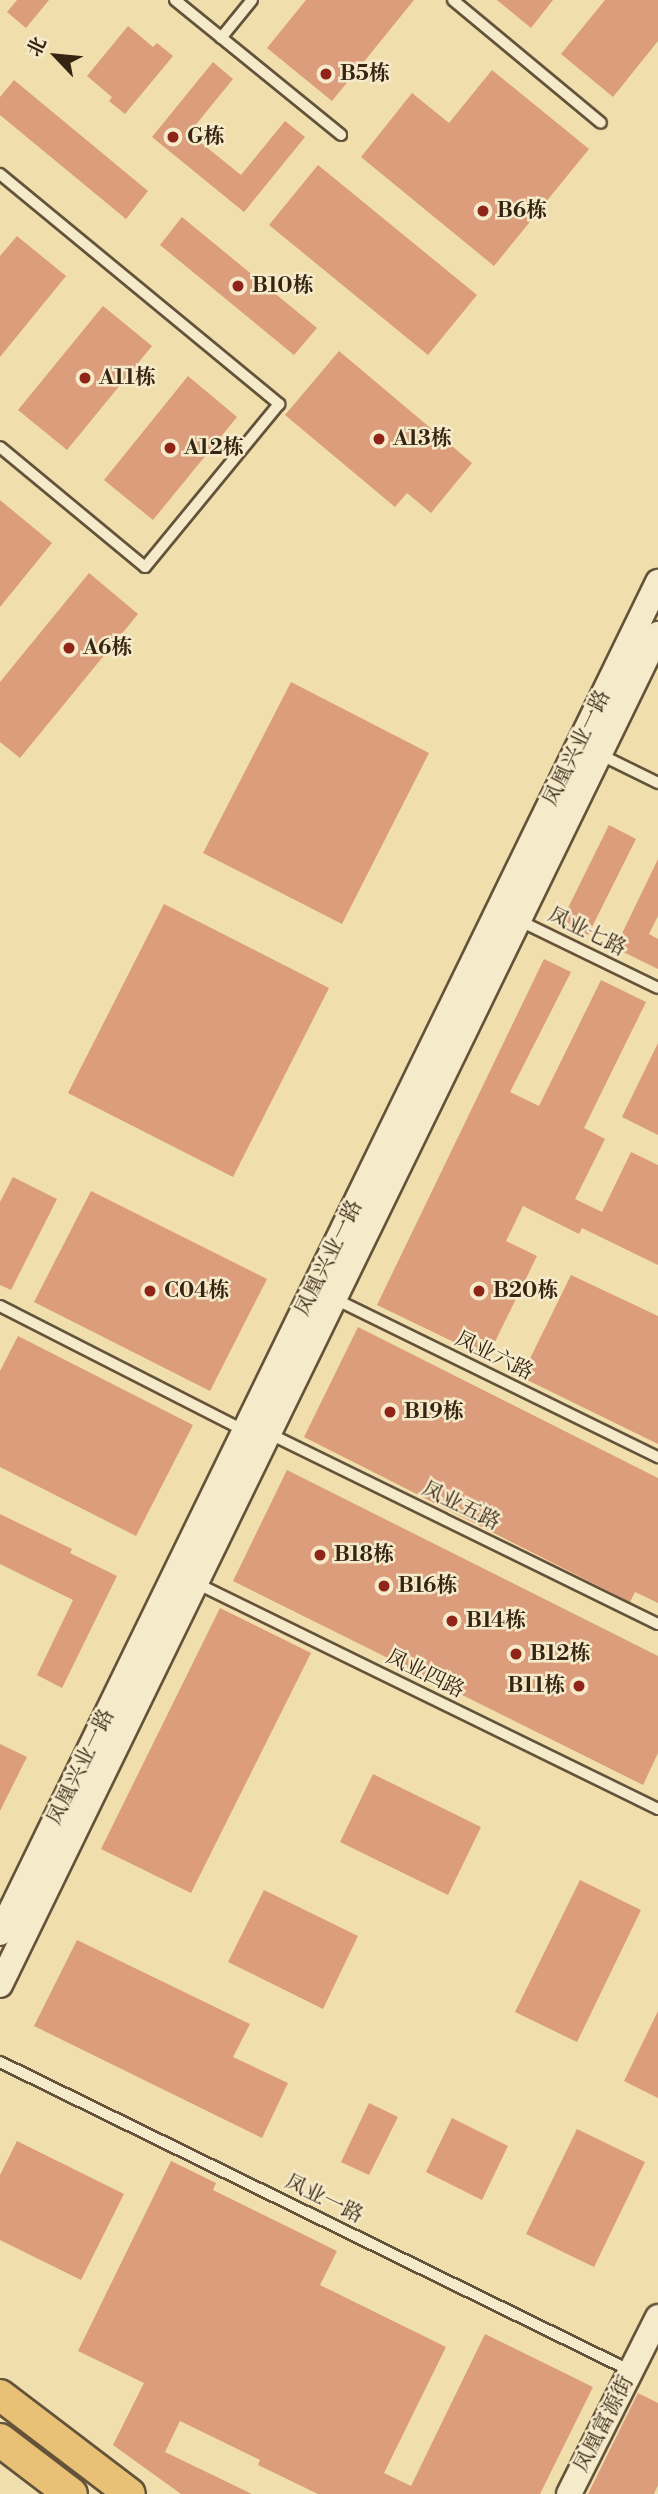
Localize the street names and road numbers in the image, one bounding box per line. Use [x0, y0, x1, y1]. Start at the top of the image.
street label: 凤凰兴业一路 [538, 686, 616, 810]
street label: 凤业七路 [544, 902, 630, 962]
street label: 凤凰兴业一路 [290, 1196, 368, 1320]
street label: 凤业六路 [451, 1326, 537, 1386]
street label: 凤业五路 [418, 1476, 504, 1536]
street label: 凤业四路 [382, 1644, 468, 1704]
street label: 凤凰兴业一路 [42, 1705, 120, 1829]
street label: 凤业一路 [281, 2169, 367, 2229]
street label: 凤凰富源街 [569, 2372, 639, 2476]

